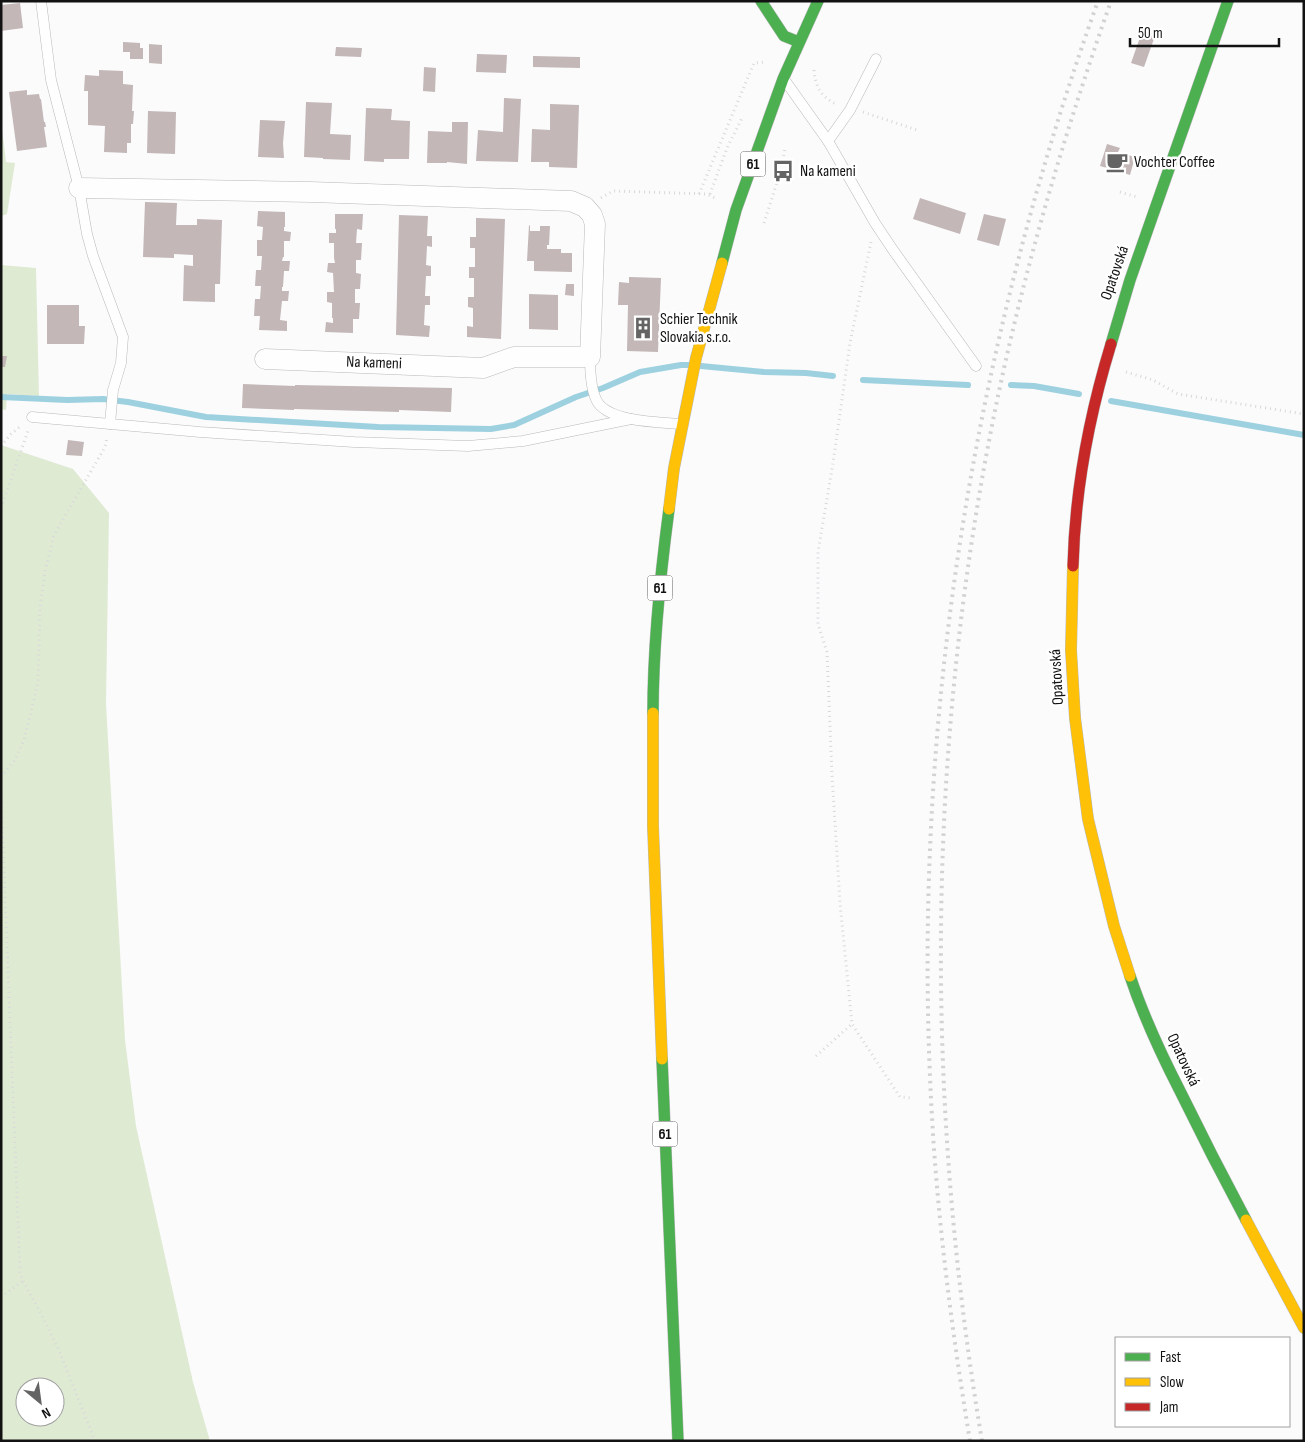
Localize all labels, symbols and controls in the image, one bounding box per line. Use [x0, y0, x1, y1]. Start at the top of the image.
scale bar [1130, 15, 1279, 47]
text: 50 m [1138, 24, 1163, 43]
cafe icon: Vochter Coffee [1104, 149, 1130, 175]
road number: 61 [740, 152, 766, 176]
place label: Vochter Coffee [1134, 153, 1215, 172]
bus stop icon: Na kameni [770, 158, 796, 184]
place label: Na kameni [800, 162, 856, 181]
street label: Opatovská [1097, 243, 1133, 303]
place label: Schier Technik Slovakia s.r.o. [660, 310, 738, 347]
building icon: Schier Technik Slovakia s.r.o. [630, 315, 656, 341]
street label: Na kameni [346, 353, 402, 373]
road number: 61 [648, 576, 672, 600]
street label: Opatovská [1046, 648, 1068, 706]
street label: Opatovská [1163, 1031, 1203, 1089]
road number: 61 [652, 1122, 678, 1146]
legend [1115, 1337, 1290, 1427]
text: Fast [1160, 1348, 1182, 1367]
text: Slow [1160, 1373, 1184, 1392]
north arrow [15, 1377, 65, 1427]
text: Jam [1159, 1398, 1178, 1417]
text: N [39, 1404, 53, 1422]

